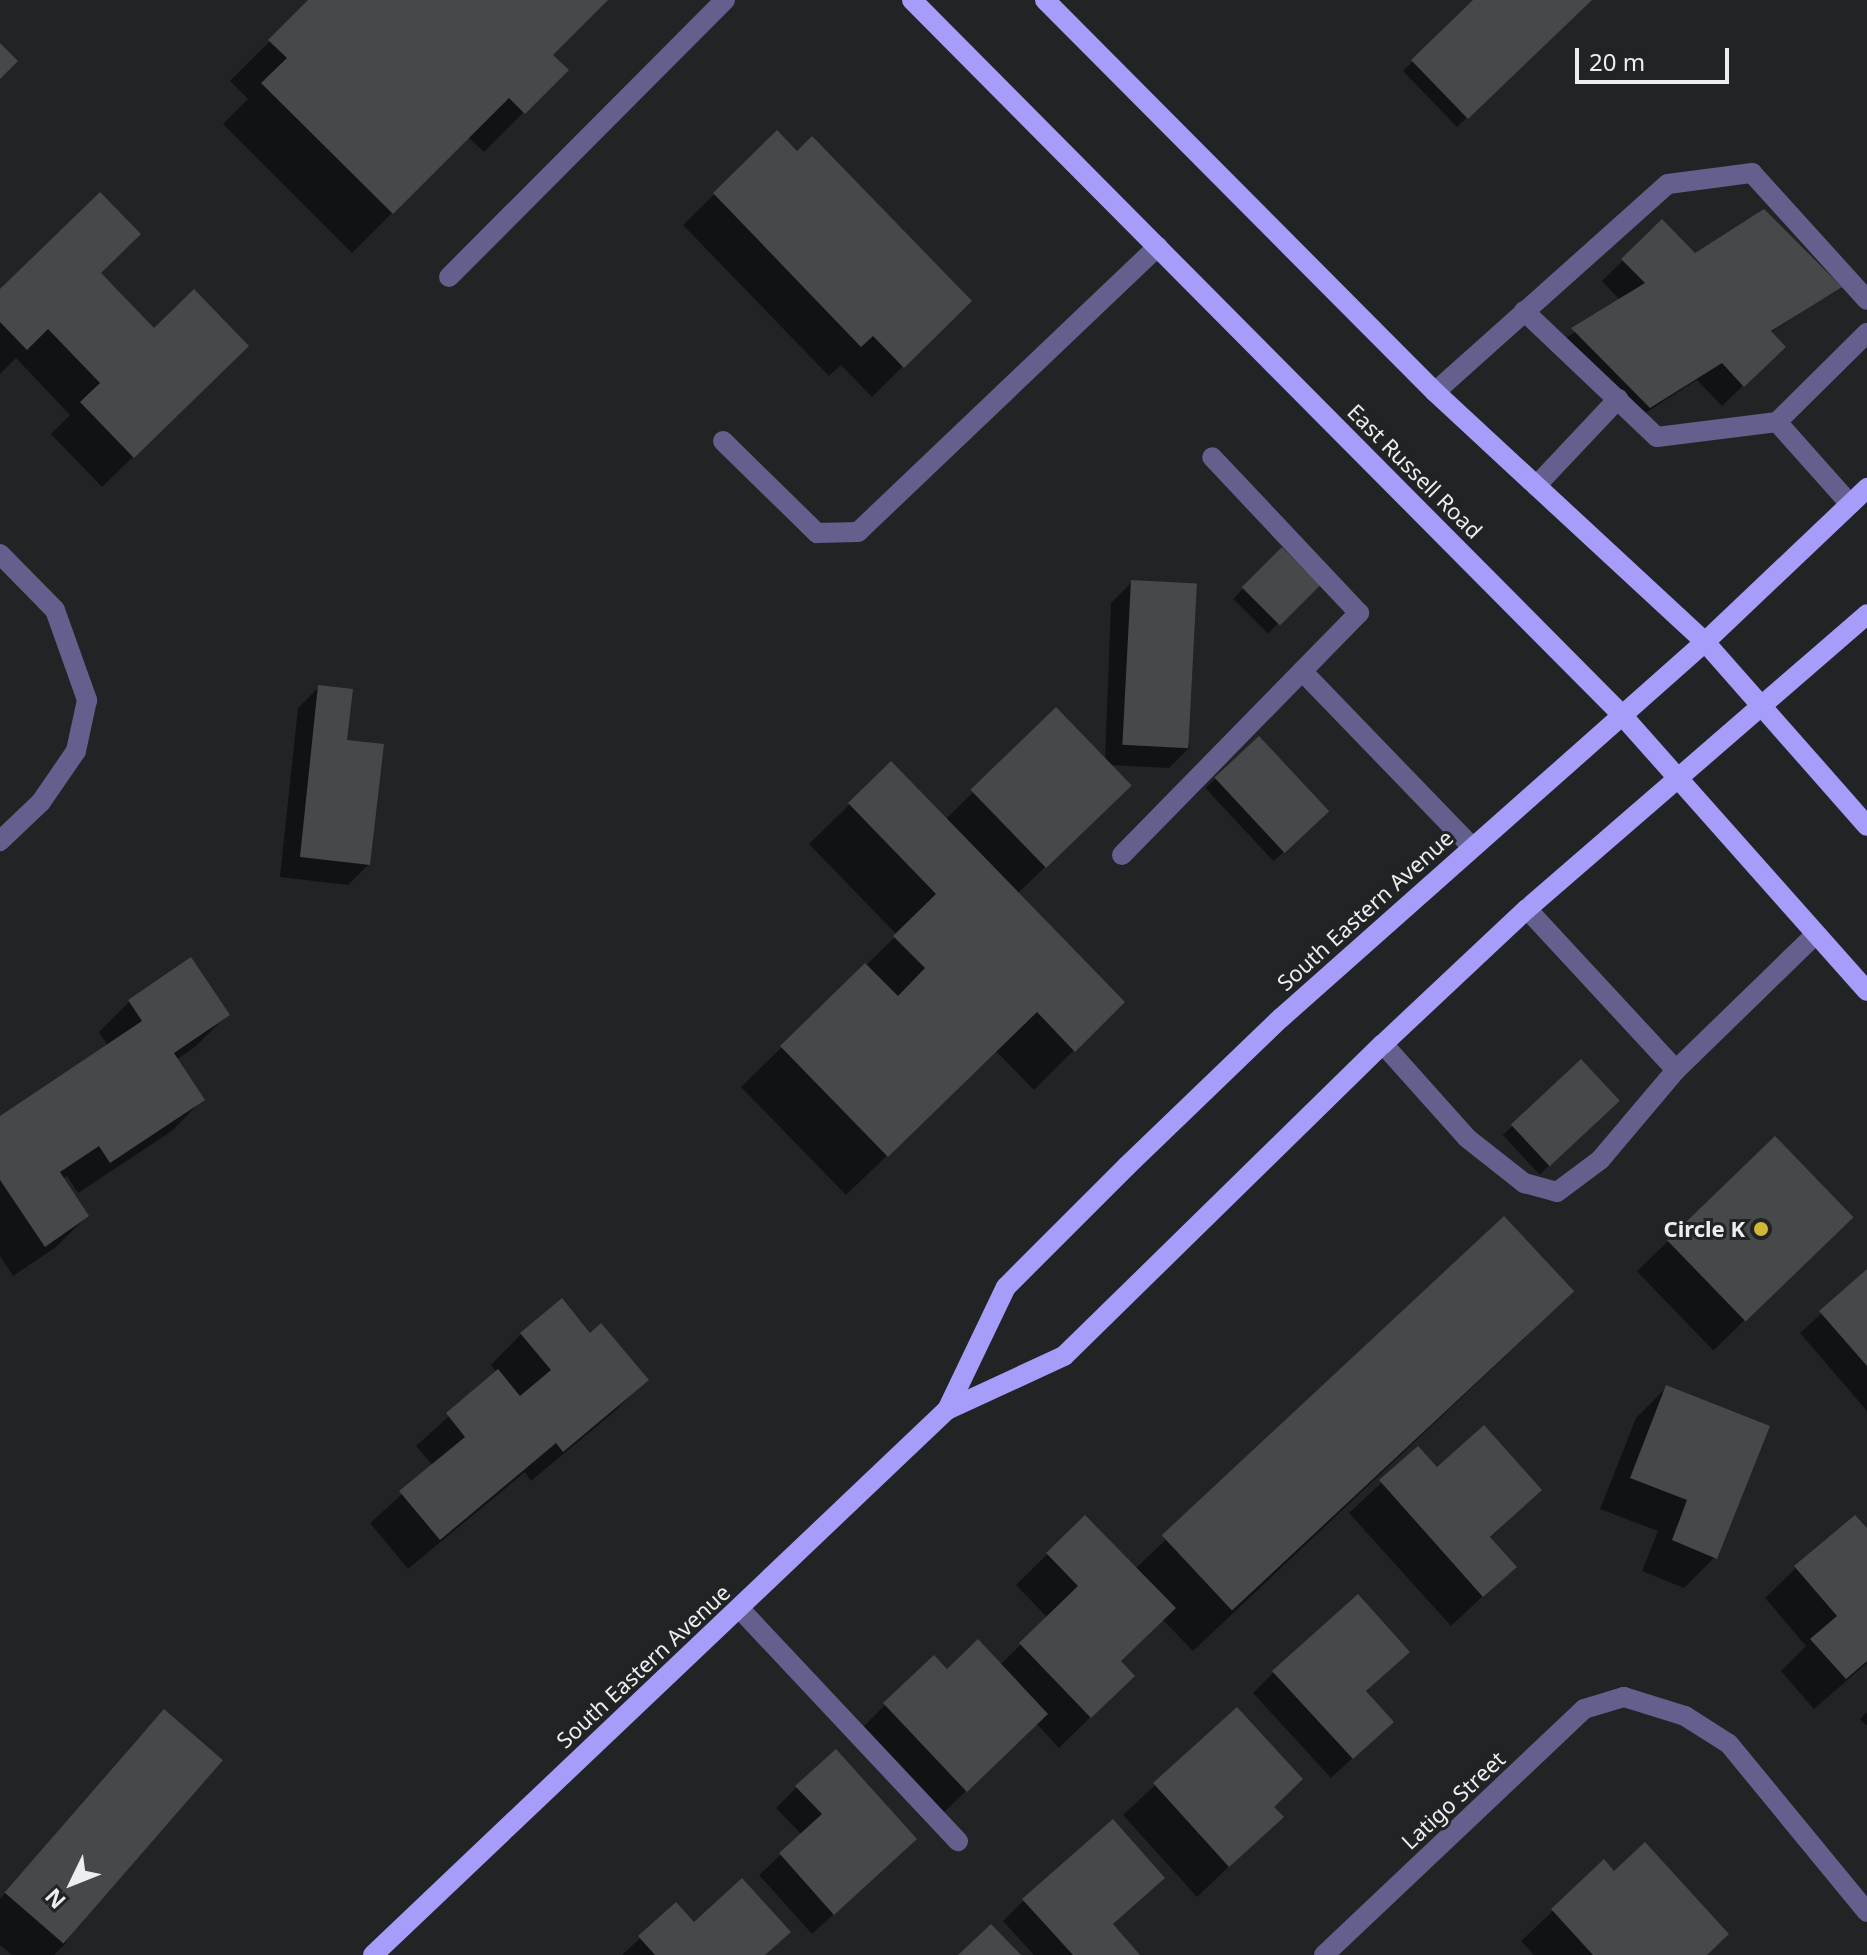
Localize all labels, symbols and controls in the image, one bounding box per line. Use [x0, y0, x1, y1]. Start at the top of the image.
scale bar [1579, 32, 1733, 82]
text: 20 m [1589, 45, 1645, 78]
street label: East Russell Road [1342, 398, 1488, 544]
street label: South Eastern Avenue [1272, 824, 1458, 996]
place label: Circle K [1664, 1216, 1745, 1242]
marker: Circle K [1752, 1220, 1770, 1238]
street label: South Eastern Avenue [551, 1579, 735, 1753]
street label: Latigo Street [1396, 1746, 1510, 1854]
north arrow [32, 1843, 112, 1923]
text: N [37, 1883, 72, 1916]

